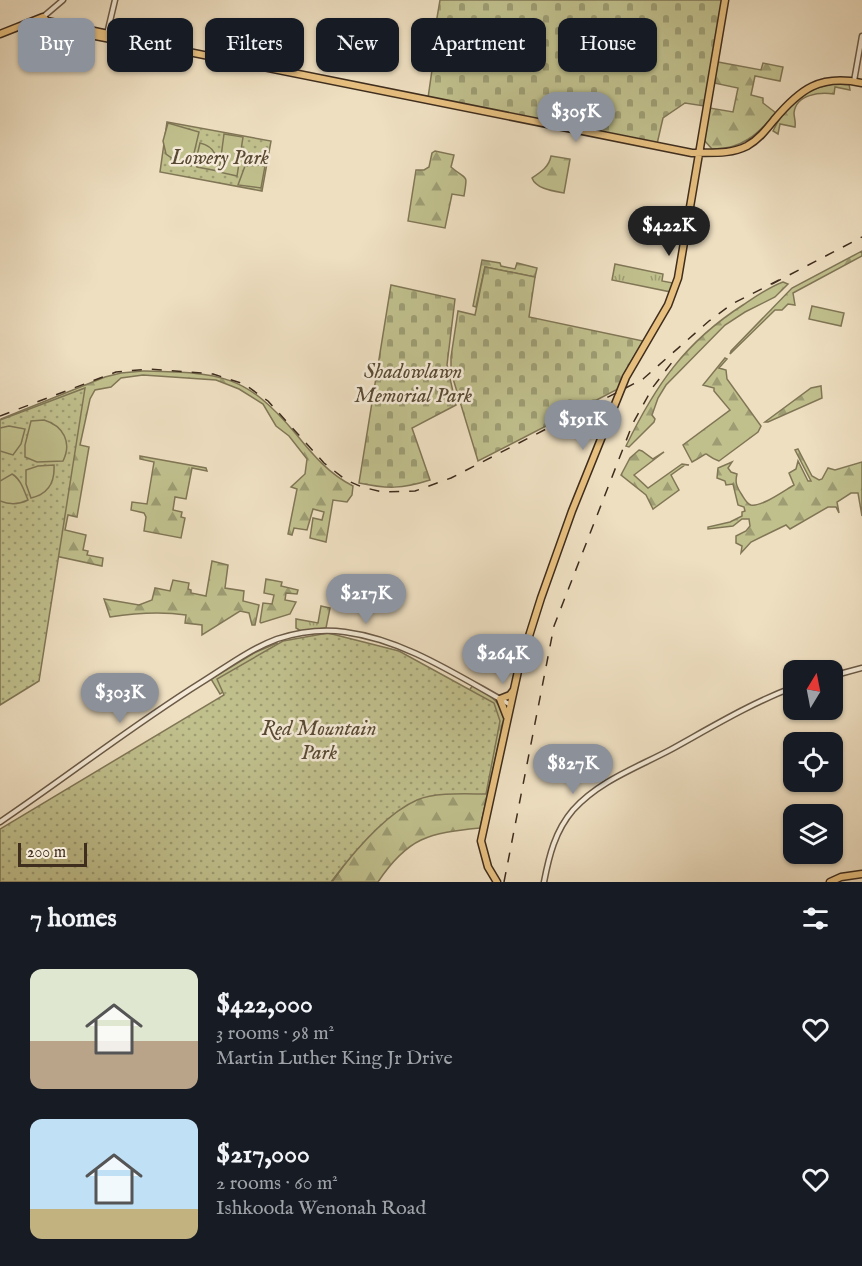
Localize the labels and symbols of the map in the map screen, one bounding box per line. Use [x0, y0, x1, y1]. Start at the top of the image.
pin: $305K [534, 92, 618, 143]
park label: Lowery Park [170, 145, 270, 172]
pin: $422K [627, 206, 711, 257]
park label: Shadowlawn Memorial Park [354, 359, 473, 410]
pin: $191K [541, 400, 625, 451]
pin: $217K [324, 574, 408, 625]
pin: $264K [461, 634, 545, 685]
north arrow [783, 660, 843, 720]
pin: $303K [78, 673, 162, 724]
park label: Red Mountain Park [262, 716, 377, 767]
pin: $827K [531, 744, 615, 795]
scale bar [18, 840, 87, 868]

